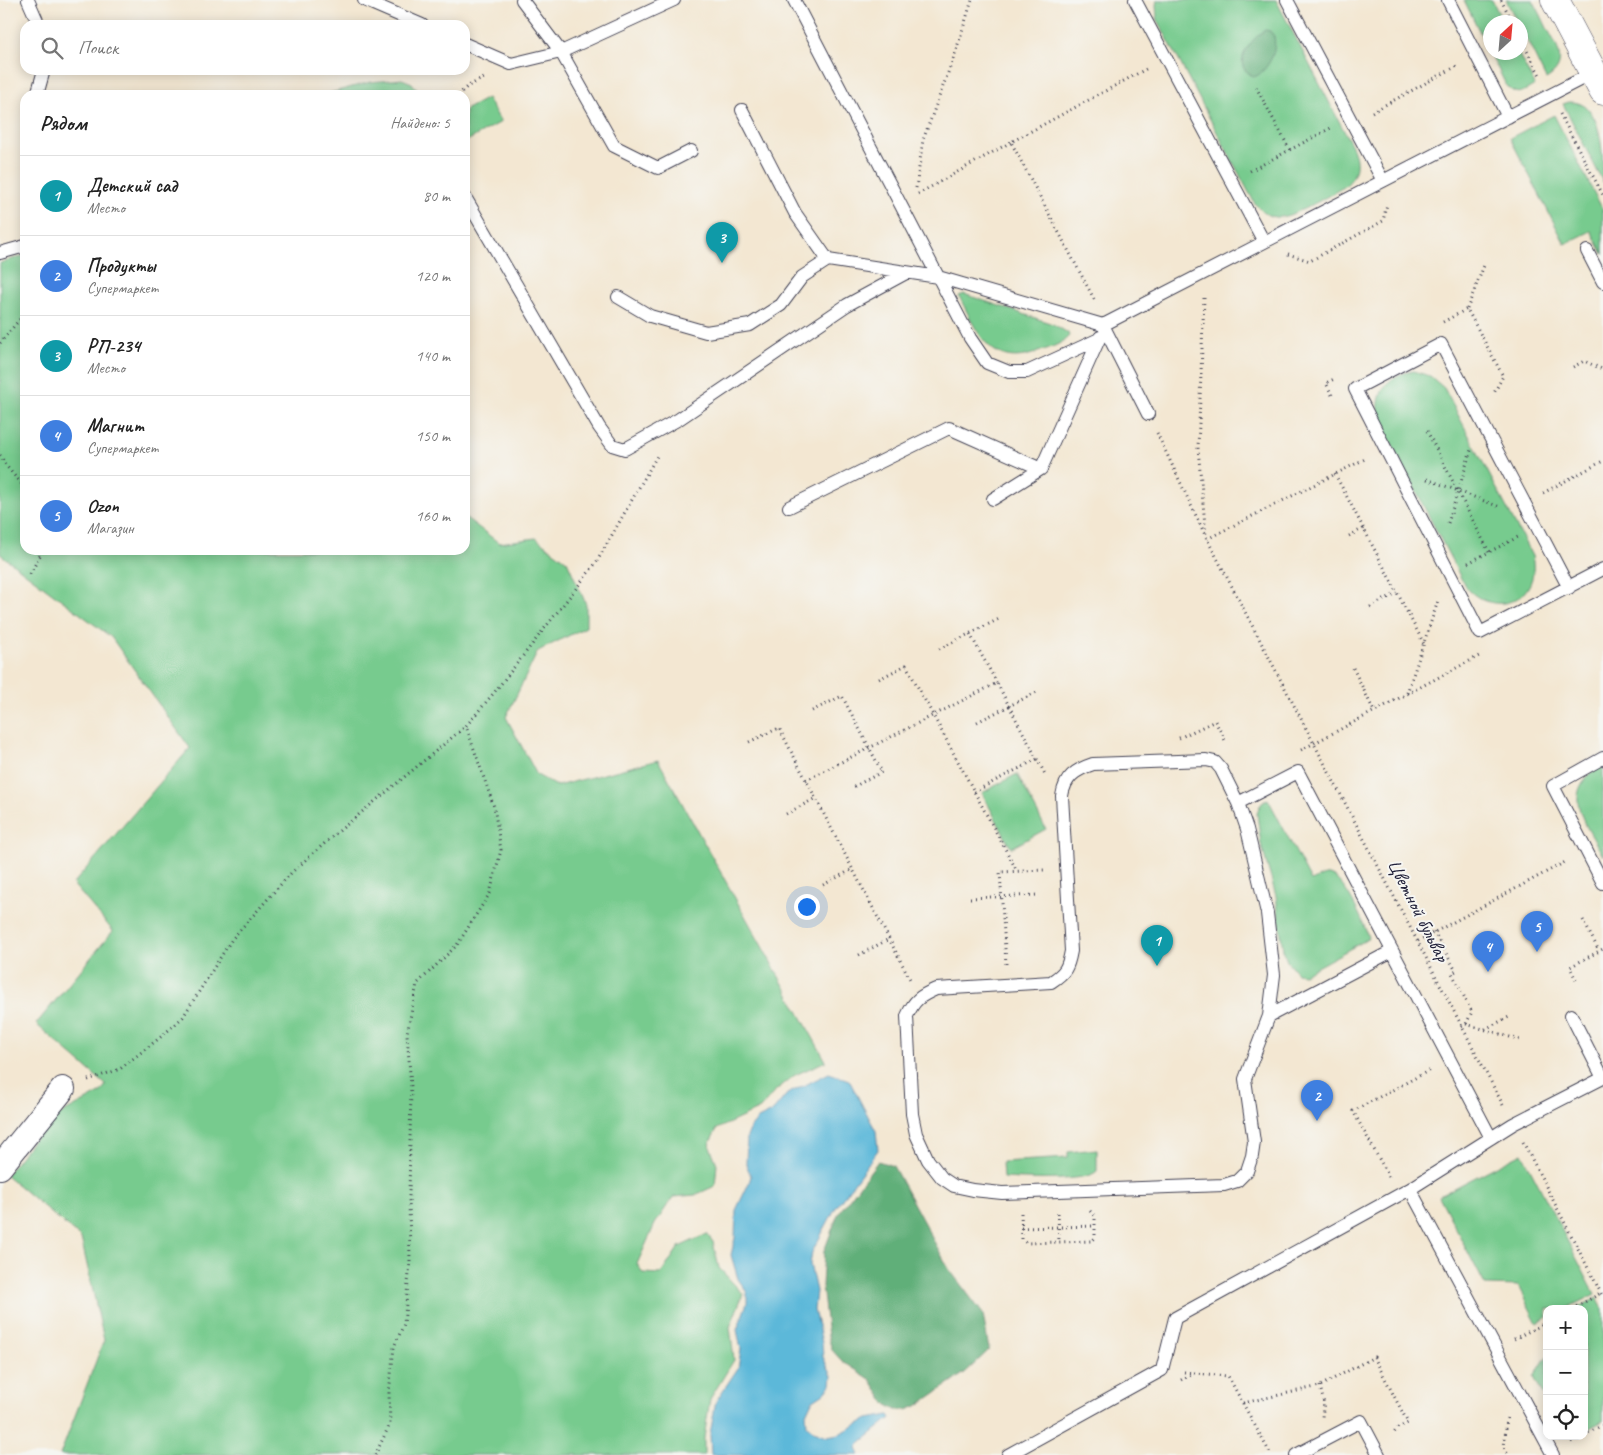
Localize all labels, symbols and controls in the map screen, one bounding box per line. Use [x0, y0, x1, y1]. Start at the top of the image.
north arrow [1483, 15, 1528, 60]
search box [20, 20, 470, 75]
icon: search [38, 34, 66, 62]
text: Поиск [78, 36, 118, 60]
text: Рядом [40, 110, 87, 136]
text: Найдено: 5 [390, 113, 450, 133]
text: Детский сад [87, 174, 177, 198]
text: 1 [52, 186, 60, 206]
text: 80 m [423, 186, 450, 206]
text: Место [87, 198, 125, 218]
pin: 3 [706, 222, 738, 263]
text: Продукты [87, 254, 156, 278]
text: 2 [52, 266, 60, 286]
text: 120 m [416, 266, 450, 286]
text: Супермаркет [87, 278, 158, 298]
text: РП-234 [87, 334, 140, 358]
text: 3 [52, 346, 60, 366]
text: 140 m [416, 346, 450, 366]
text: Место [87, 358, 125, 378]
text: Магнит [87, 414, 144, 438]
text: 4 [52, 426, 60, 446]
text: 150 m [416, 426, 450, 446]
text: Супермаркет [87, 438, 158, 458]
text: Ozon [87, 494, 119, 518]
text: 5 [53, 506, 59, 526]
text: 160 m [416, 506, 450, 526]
text: Магазин [87, 518, 134, 538]
street label: Цветной бульвар [1382, 855, 1456, 967]
your location [794, 894, 820, 920]
pin: 5 [1521, 911, 1553, 952]
pin: 1 [1141, 925, 1173, 966]
pin: 4 [1472, 931, 1504, 972]
pin: 2 [1301, 1080, 1333, 1121]
map controls [1543, 1305, 1588, 1440]
button: + [1543, 1305, 1588, 1350]
button: − [1543, 1350, 1588, 1395]
button: locate [1543, 1395, 1588, 1440]

